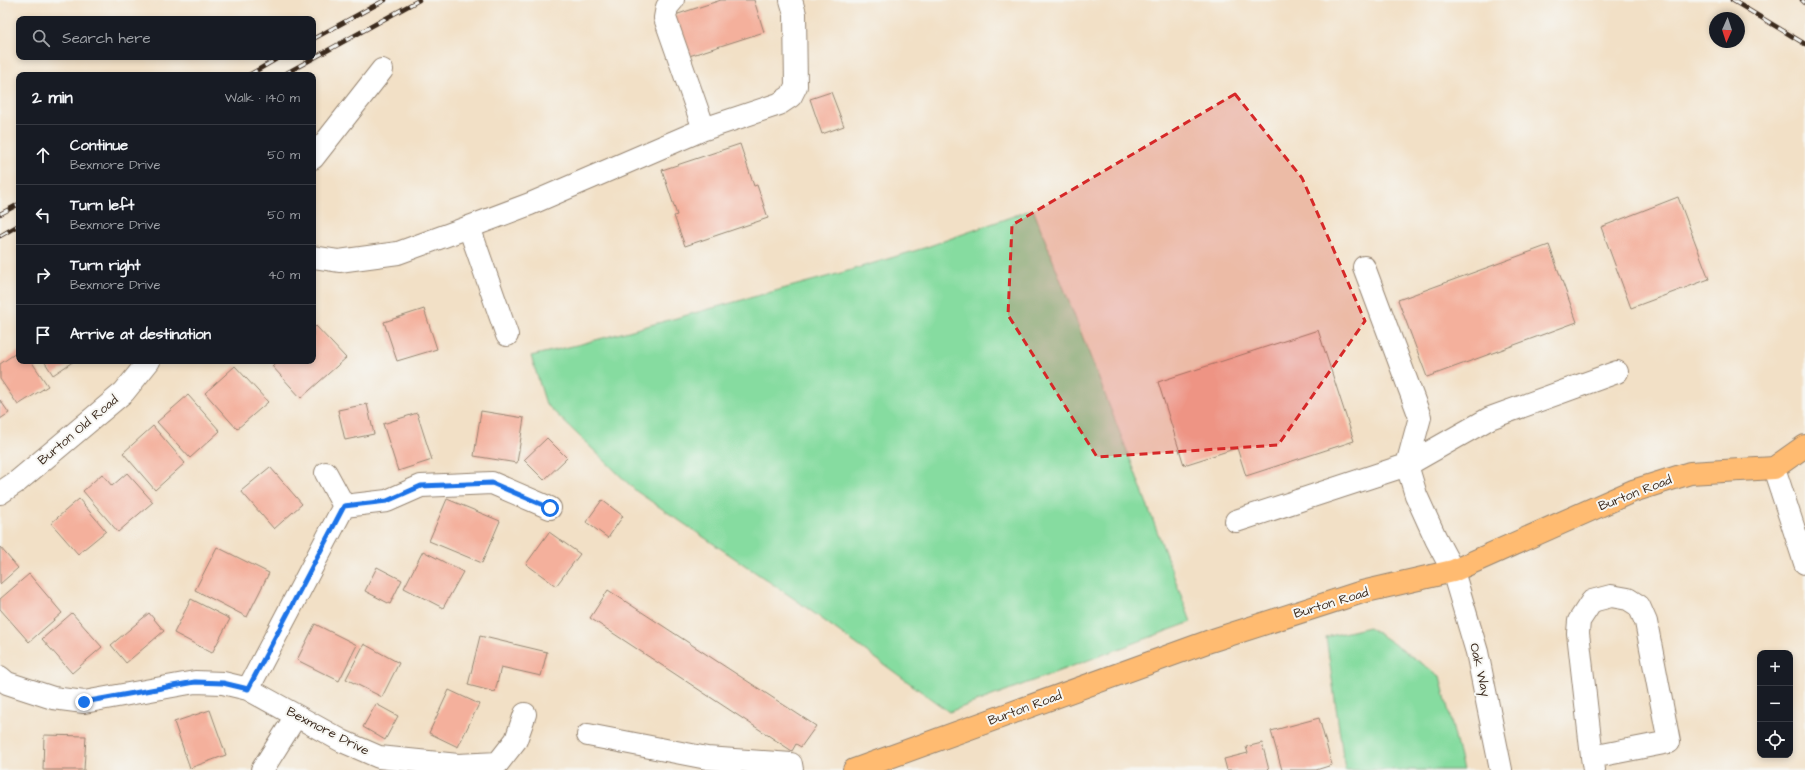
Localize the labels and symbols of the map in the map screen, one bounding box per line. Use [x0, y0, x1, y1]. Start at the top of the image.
north arrow [1709, 12, 1745, 48]
street label: Burton Old Road [34, 391, 122, 469]
street label: Burton Road [1596, 471, 1675, 515]
route start [541, 499, 559, 517]
street label: Burton Road [1291, 583, 1371, 623]
street label: Oak Way [1464, 641, 1495, 699]
street label: Burton Road [986, 686, 1065, 730]
route end [75, 693, 93, 711]
street label: Bexmore Drive [284, 702, 372, 760]

